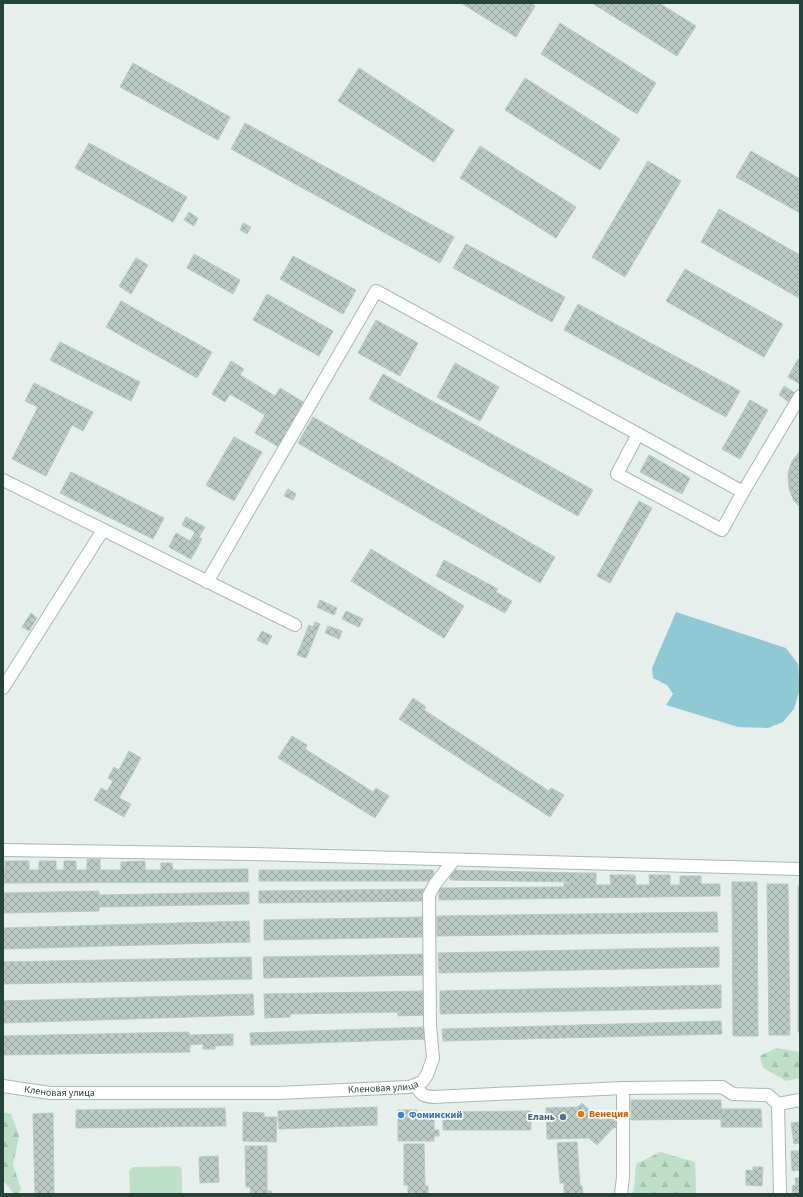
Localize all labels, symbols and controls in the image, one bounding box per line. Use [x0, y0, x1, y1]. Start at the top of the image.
street label: Кленовая улица [348, 1077, 421, 1097]
street label: Кленовая улица [23, 1082, 95, 1100]
place label: Венеция [589, 1107, 628, 1121]
place label: Фоминский [409, 1108, 462, 1122]
marker: Венеция [576, 1109, 586, 1119]
marker: Фоминский [396, 1110, 406, 1120]
place label: Елань [528, 1110, 555, 1124]
marker: Елань [558, 1112, 568, 1122]

